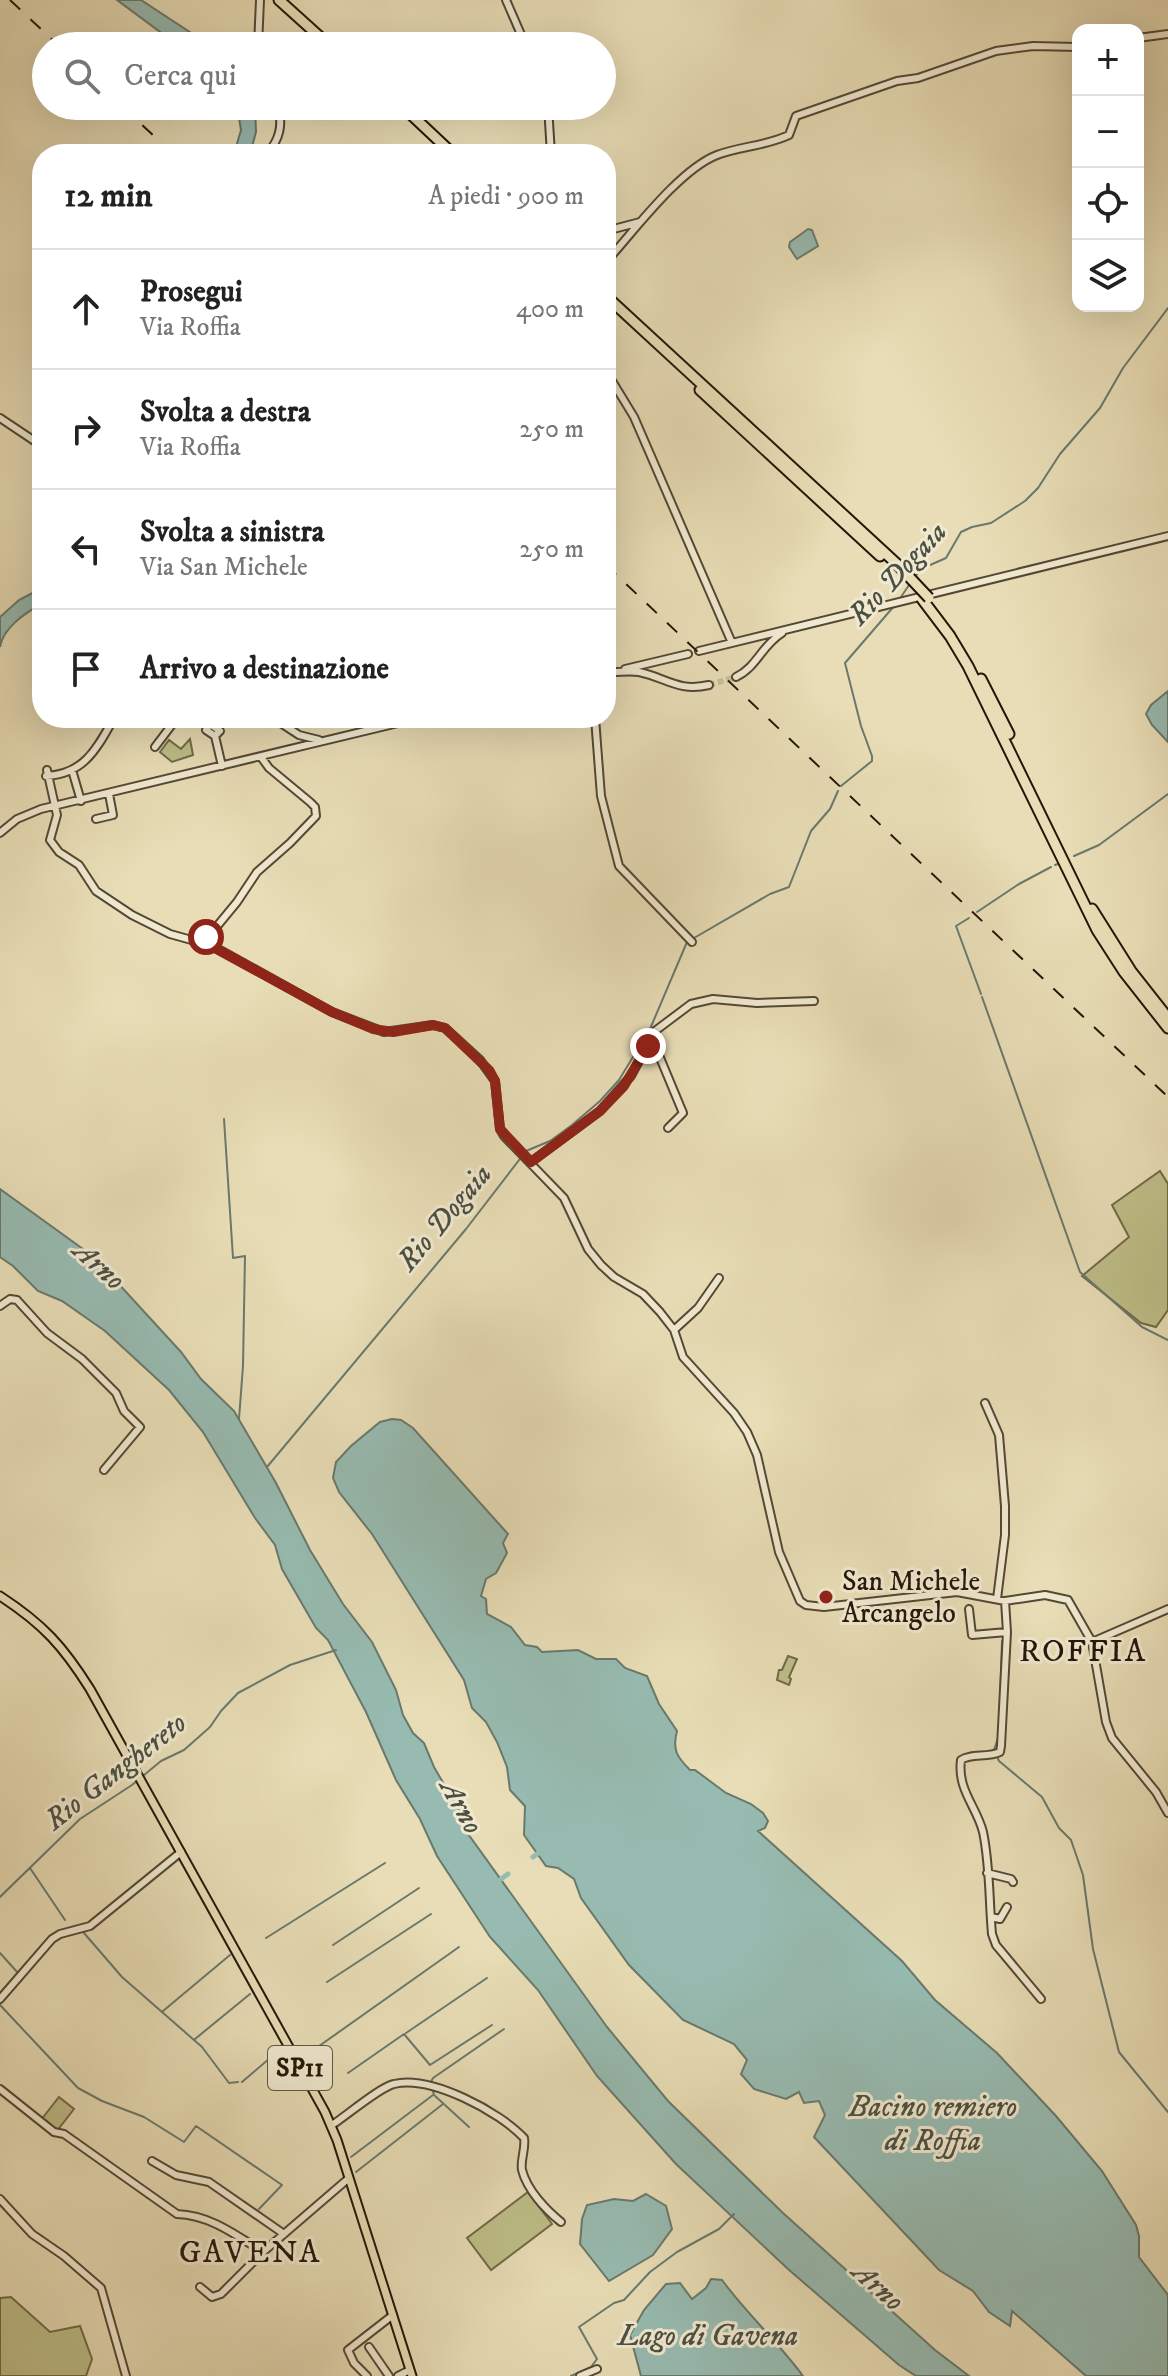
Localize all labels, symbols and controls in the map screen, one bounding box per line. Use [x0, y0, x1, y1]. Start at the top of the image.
map controls [1072, 24, 1144, 312]
button: + [1072, 24, 1144, 96]
search box [32, 32, 616, 120]
icon: search [60, 54, 104, 98]
text: Cerca qui [124, 58, 237, 95]
button: − [1072, 96, 1144, 168]
button: locate [1072, 168, 1144, 240]
text: 12 min [64, 175, 153, 217]
text: A piedi · 900 m [428, 180, 584, 213]
button: layers [1072, 240, 1144, 312]
text: Prosegui [140, 274, 242, 311]
icon: ahead [64, 287, 108, 331]
text: 400 m [516, 293, 584, 326]
text: Via Roffia [140, 311, 241, 344]
text: Svolta a destra [140, 394, 311, 431]
icon: right [64, 407, 108, 451]
text: 250 m [519, 413, 584, 446]
text: Via Roffia [140, 431, 241, 464]
text: Svolta a sinistra [140, 514, 325, 551]
water label: Rio Dogaia [840, 514, 955, 634]
icon: left [64, 527, 108, 571]
text: 250 m [519, 533, 584, 566]
text: Via San Michele [140, 551, 308, 584]
icon: arrive [64, 647, 108, 691]
text: Arrivo a destinazione [140, 651, 389, 688]
route start [188, 919, 224, 955]
route end [630, 1028, 666, 1064]
water label: Rio Dogaia [389, 1157, 500, 1280]
water label: Arno [63, 1231, 133, 1299]
place label: San Michele Arcangelo [842, 1564, 980, 1631]
marker: San Michele Arcangelo [817, 1588, 835, 1606]
district label: ROFFIA [1019, 1632, 1147, 1672]
water label: Rio Ganghereto [37, 1705, 194, 1840]
water label: Arno [430, 1770, 491, 1841]
road number: SP11 [268, 2046, 332, 2090]
water label: Bacino remiero di Roffia [848, 2089, 1017, 2160]
district label: GAVENA [179, 2233, 321, 2273]
water label: Arno [842, 2252, 912, 2320]
water label: Lago di Gavena [616, 2318, 798, 2355]

